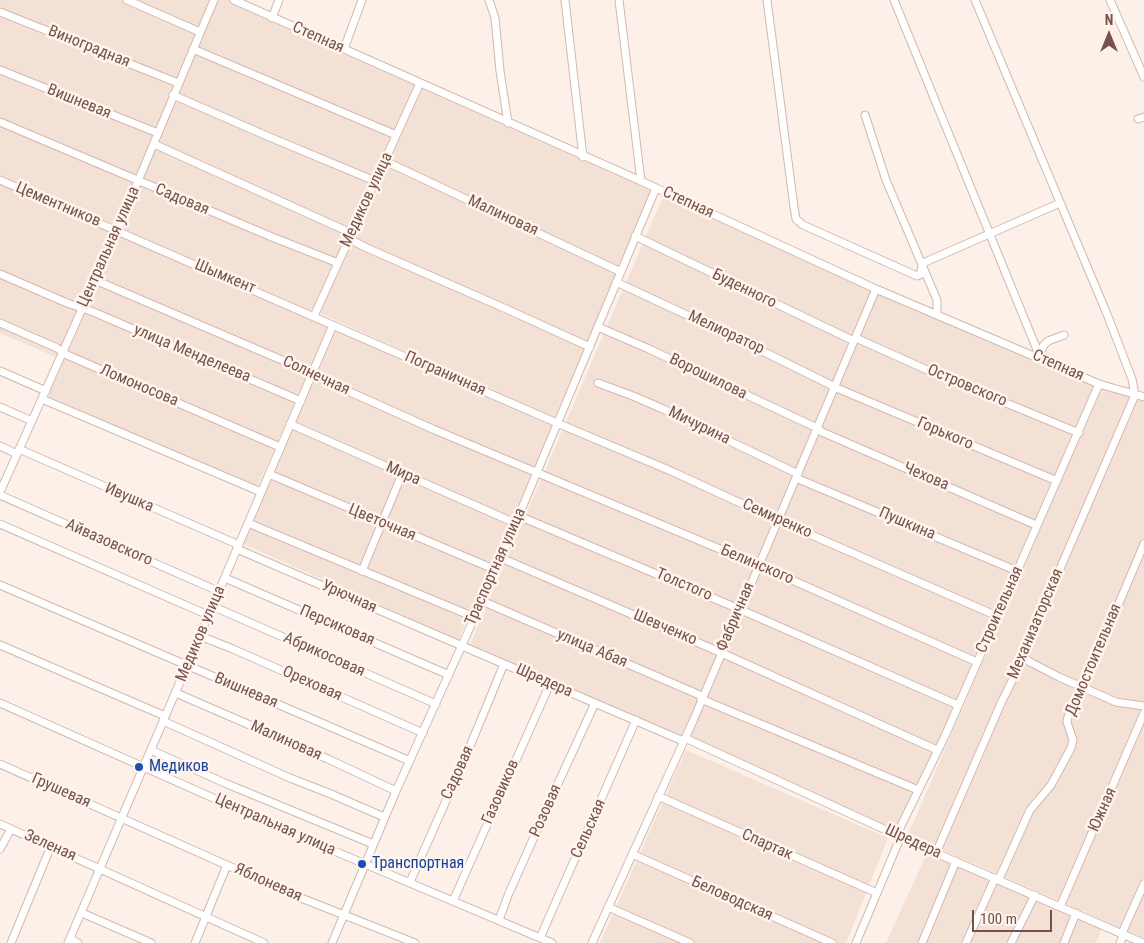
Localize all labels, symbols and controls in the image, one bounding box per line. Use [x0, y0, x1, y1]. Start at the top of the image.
north arrow [1084, 10, 1134, 60]
text: N [1105, 12, 1113, 28]
street label: Степная [289, 18, 347, 58]
street label: Виноградная [45, 22, 133, 72]
street label: Вишневая [44, 81, 114, 123]
street label: Медиков улица [337, 150, 397, 250]
street label: Цементников [13, 178, 103, 232]
street label: Садовая [152, 180, 212, 220]
street label: Степная [659, 183, 717, 223]
street label: Центральная улица [74, 184, 144, 310]
street label: Малиновая [465, 191, 541, 241]
street label: Шымкент [192, 256, 258, 298]
street label: Буденного [709, 265, 779, 313]
street label: Мелиоратор [685, 307, 767, 359]
street label: улица Менделеева [131, 321, 253, 387]
street label: Степная [1029, 346, 1087, 386]
street label: Пограничная [401, 348, 489, 400]
street label: Ворошилова [666, 350, 750, 404]
street label: Солнечная [279, 352, 353, 400]
street label: Ломоносова [97, 361, 181, 411]
street label: Островского [924, 361, 1010, 411]
street label: Мичурина [665, 403, 733, 449]
street label: Горького [914, 414, 976, 454]
street label: Мира [383, 458, 423, 490]
street label: Чехова [900, 459, 952, 495]
street label: Ивушка [102, 479, 156, 517]
street label: Семиренко [739, 495, 815, 543]
street label: Цветочная [345, 500, 419, 546]
street label: Пушкина [876, 504, 938, 544]
street label: Траспортная улица [461, 505, 531, 629]
street label: Айвазовского [63, 515, 155, 571]
street label: Белинского [718, 541, 796, 589]
street label: Строительная [972, 564, 1028, 656]
street label: Толстого [653, 565, 715, 605]
street label: Механизаторская [1004, 566, 1068, 682]
street label: Урючная [318, 576, 380, 618]
street label: Фабричная [713, 579, 759, 655]
street label: Медиков улица [172, 583, 230, 685]
street label: Домостоительная [1062, 601, 1126, 719]
street label: Персиковая [296, 602, 378, 650]
street label: Шевченко [630, 606, 700, 650]
street label: улица Абая [554, 626, 630, 672]
street label: Абрикосовая [280, 628, 368, 682]
street label: Шредера [513, 660, 575, 702]
street label: Ореховая [279, 662, 345, 706]
street label: Вишневая [211, 669, 281, 713]
street label: Малиновая [248, 717, 324, 765]
street label: Садовая [438, 743, 478, 803]
place label: Медиков [149, 757, 209, 777]
street label: Газовиков [478, 757, 524, 827]
marker: Медиков [133, 761, 145, 773]
street label: Грушевая [28, 769, 94, 813]
street label: Розовая [526, 782, 566, 840]
street label: Южная [1085, 785, 1121, 835]
street label: Центральная улица [212, 790, 338, 860]
street label: Сельская [567, 796, 611, 862]
street label: Шредера [882, 821, 944, 863]
street label: Спартак [738, 825, 796, 865]
street label: Зеленая [21, 826, 79, 866]
place label: Транспортная [372, 854, 464, 874]
marker: Транспортная [356, 858, 368, 870]
street label: Яблоневая [231, 860, 305, 906]
street label: Беловодская [688, 873, 776, 925]
scale bar [974, 900, 1054, 932]
text: 100 m [980, 910, 1017, 928]

